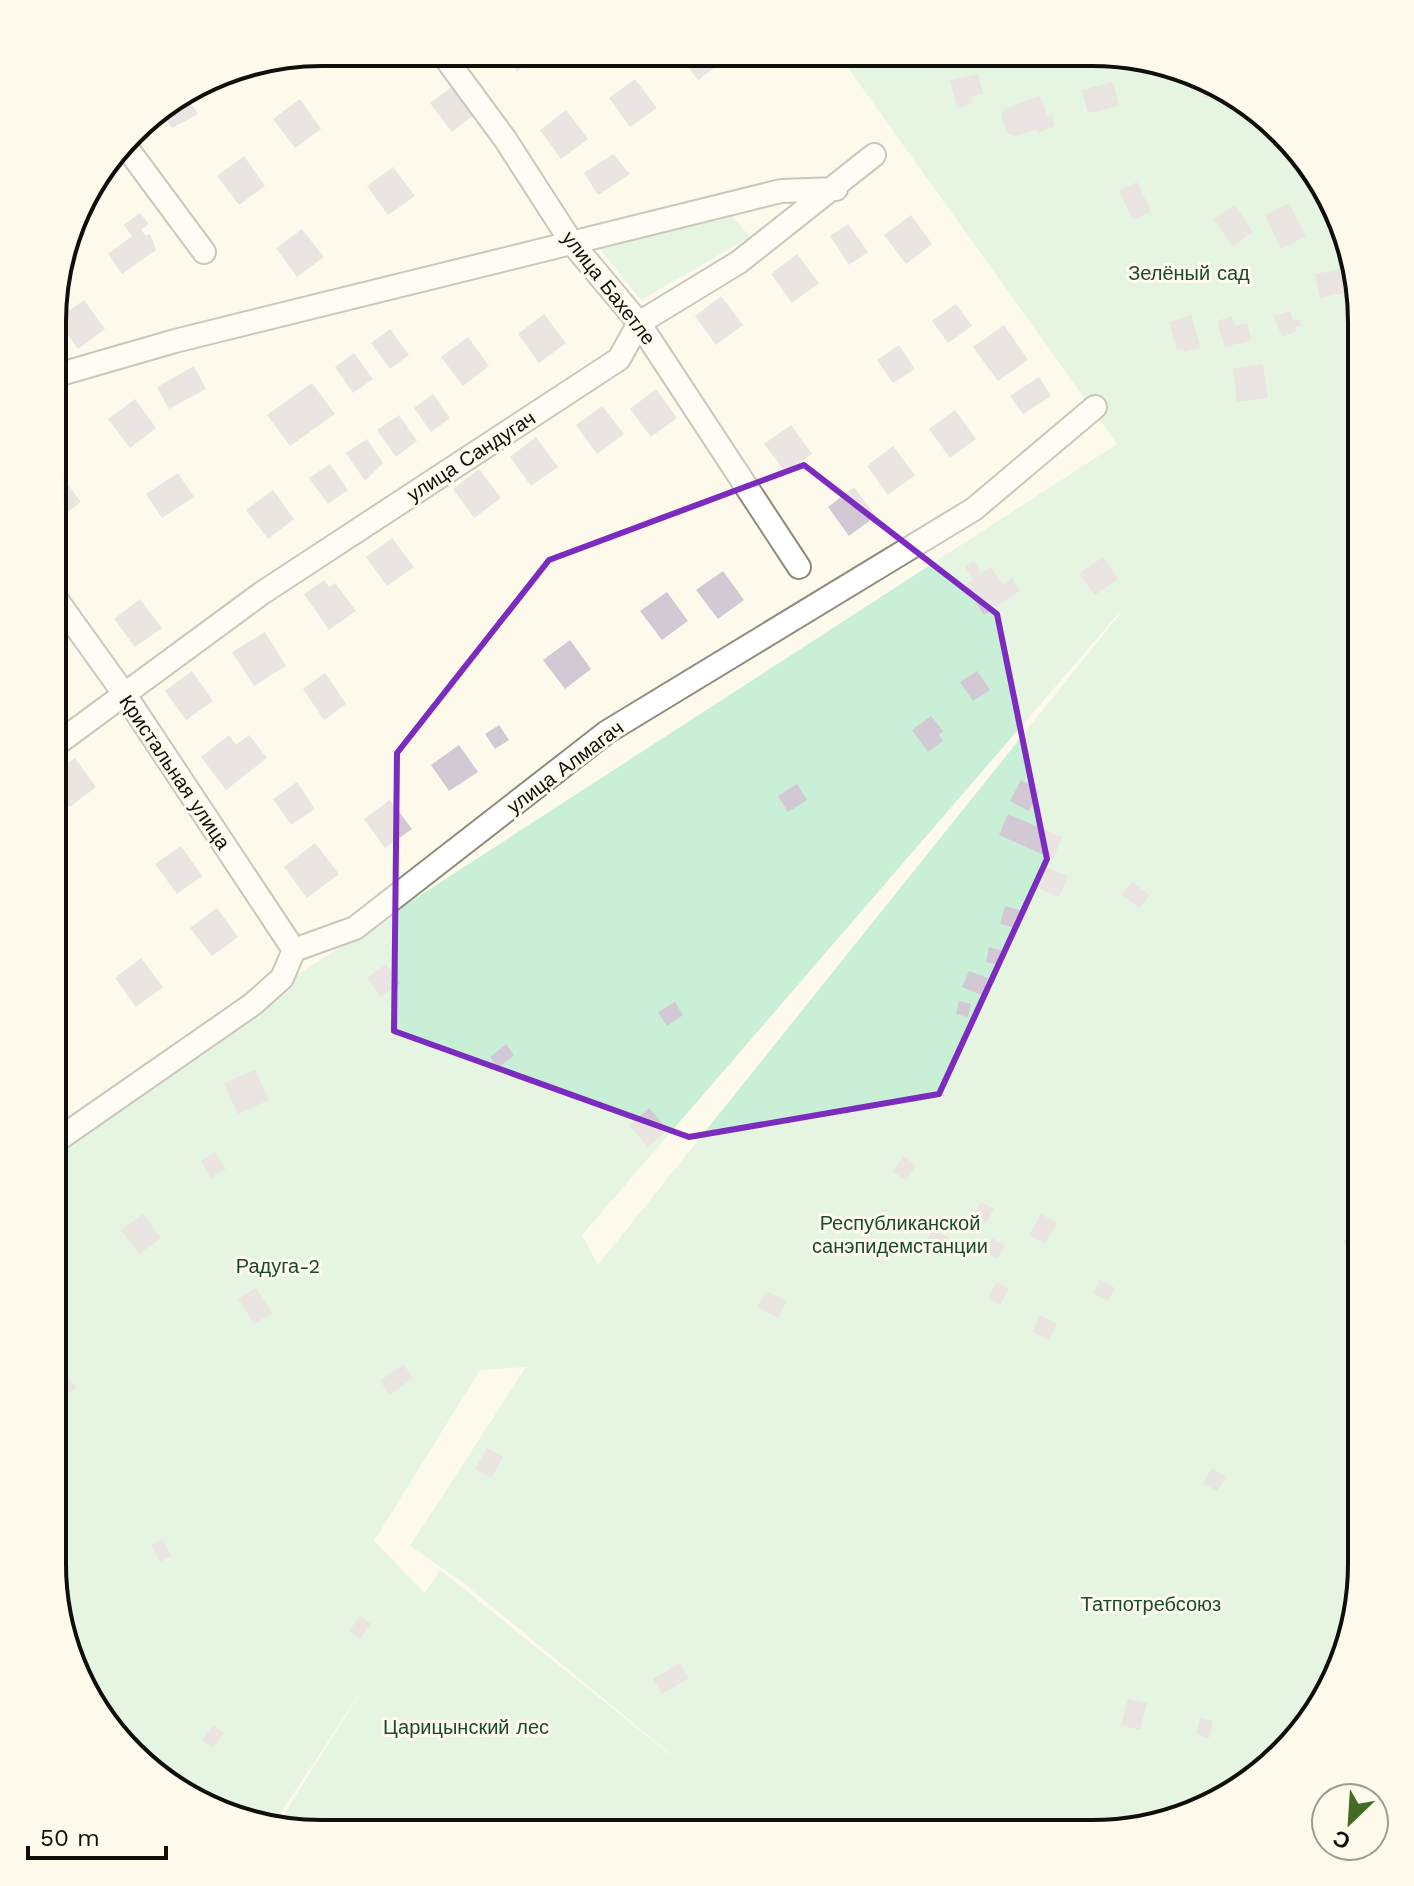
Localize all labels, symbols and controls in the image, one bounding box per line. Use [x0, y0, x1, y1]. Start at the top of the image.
street label: улица Бахетле [557, 226, 661, 350]
park label: Зелёный сад [1128, 261, 1250, 285]
street label: улица Сандугач [402, 406, 540, 506]
street label: Кристальная улица [114, 690, 236, 854]
street label: улица Алмагач [502, 715, 628, 819]
park label: Республиканской санэпидемстанции [812, 1211, 988, 1258]
park label: Радуга-2 [236, 1254, 320, 1278]
park label: Татпотребсоюз [1081, 1592, 1221, 1616]
park label: Царицынский лес [383, 1715, 549, 1739]
north arrow [1310, 1782, 1390, 1862]
scale bar [28, 1810, 166, 1860]
text: 50 m [40, 1824, 100, 1852]
text: С [1329, 1825, 1354, 1854]

